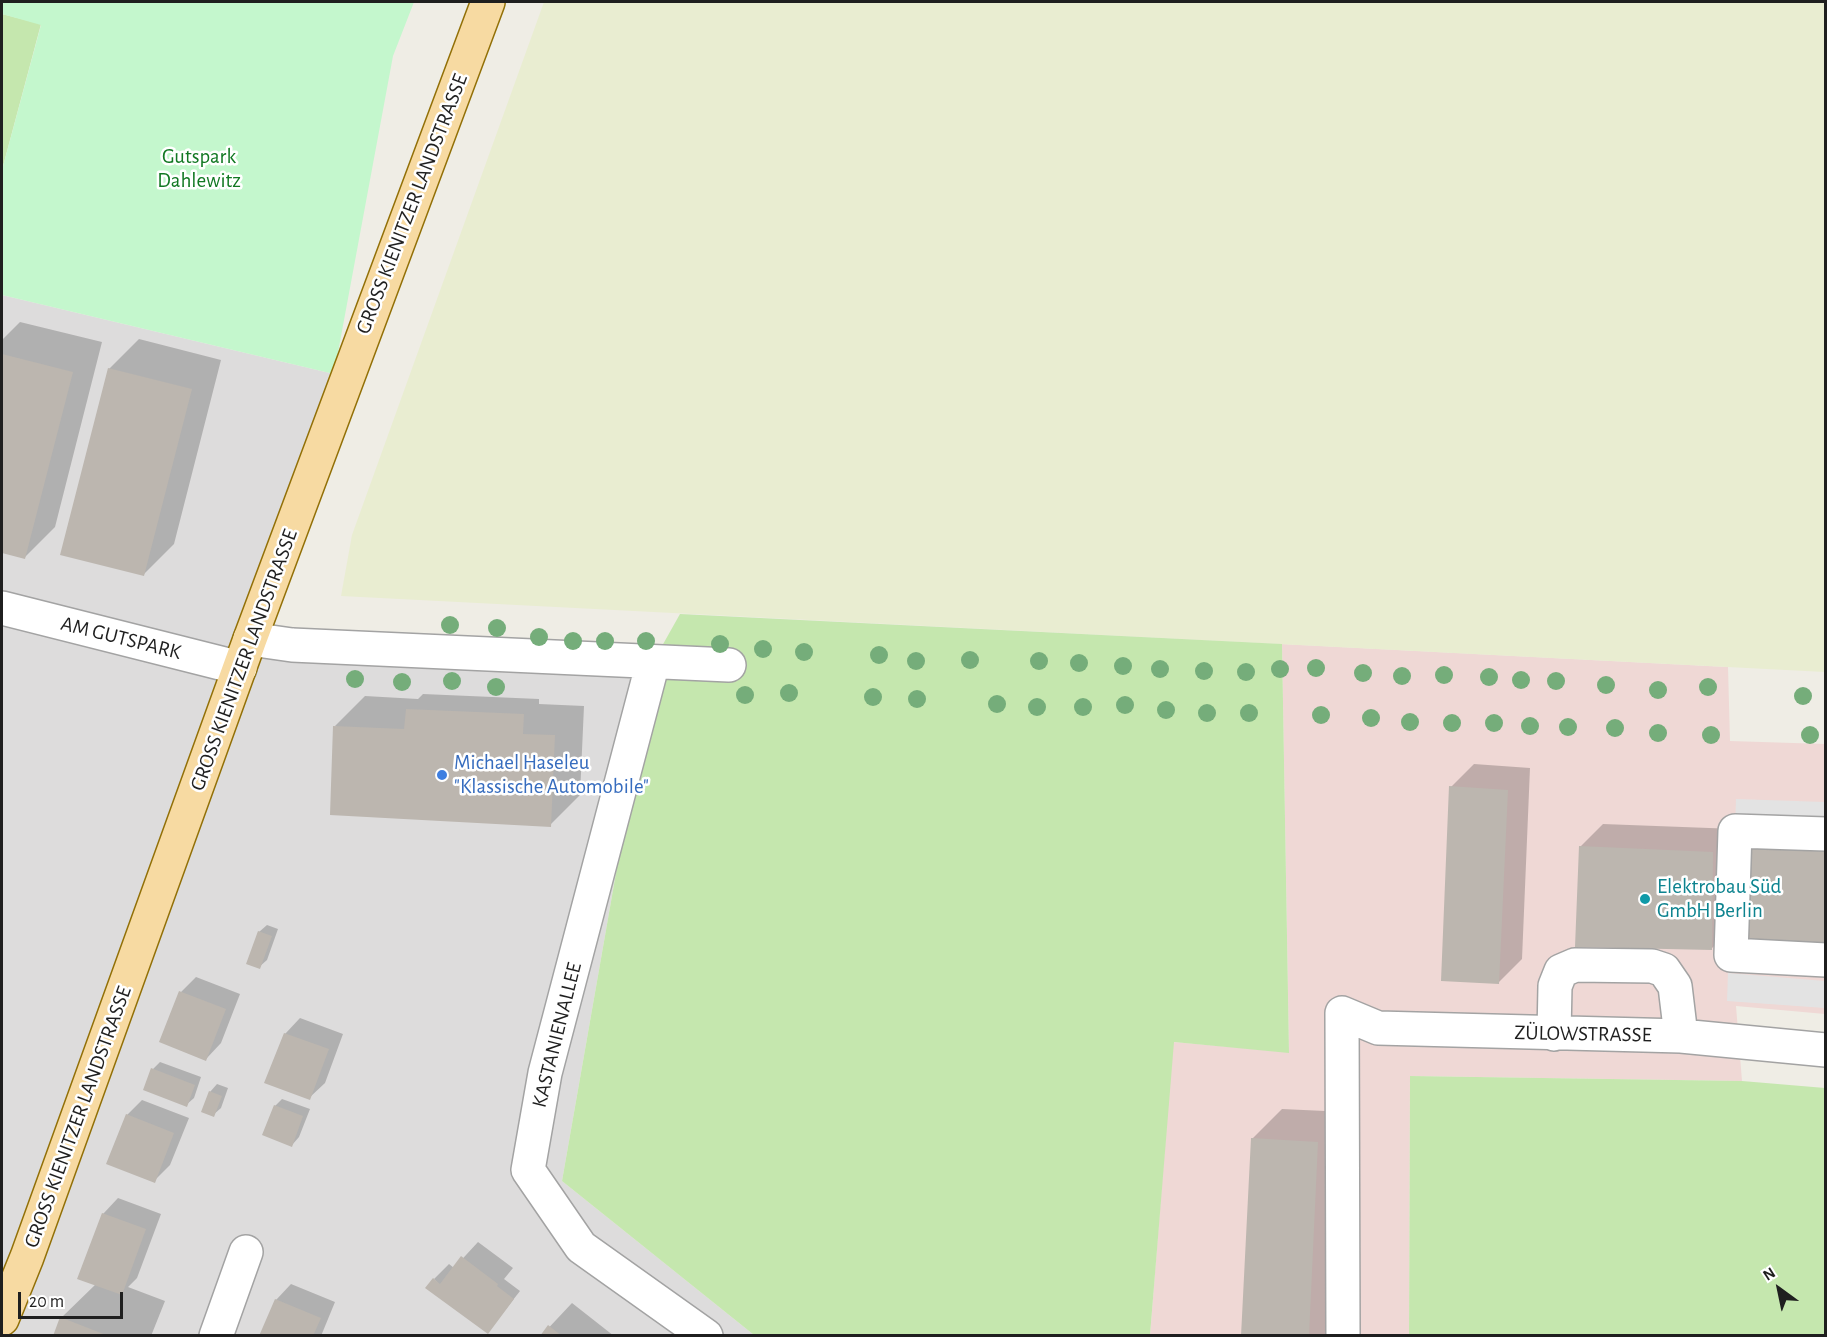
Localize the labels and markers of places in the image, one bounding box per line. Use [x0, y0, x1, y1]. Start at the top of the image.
place label: Michael Haseleu "Klassische Automobile" [454, 750, 649, 800]
marker: Michael Haseleu "Klassische Automobile" [435, 768, 449, 782]
place label: Elektrobau Süd GmbH Berlin [1657, 874, 1781, 924]
marker: Elektrobau Süd GmbH Berlin [1638, 892, 1652, 906]

